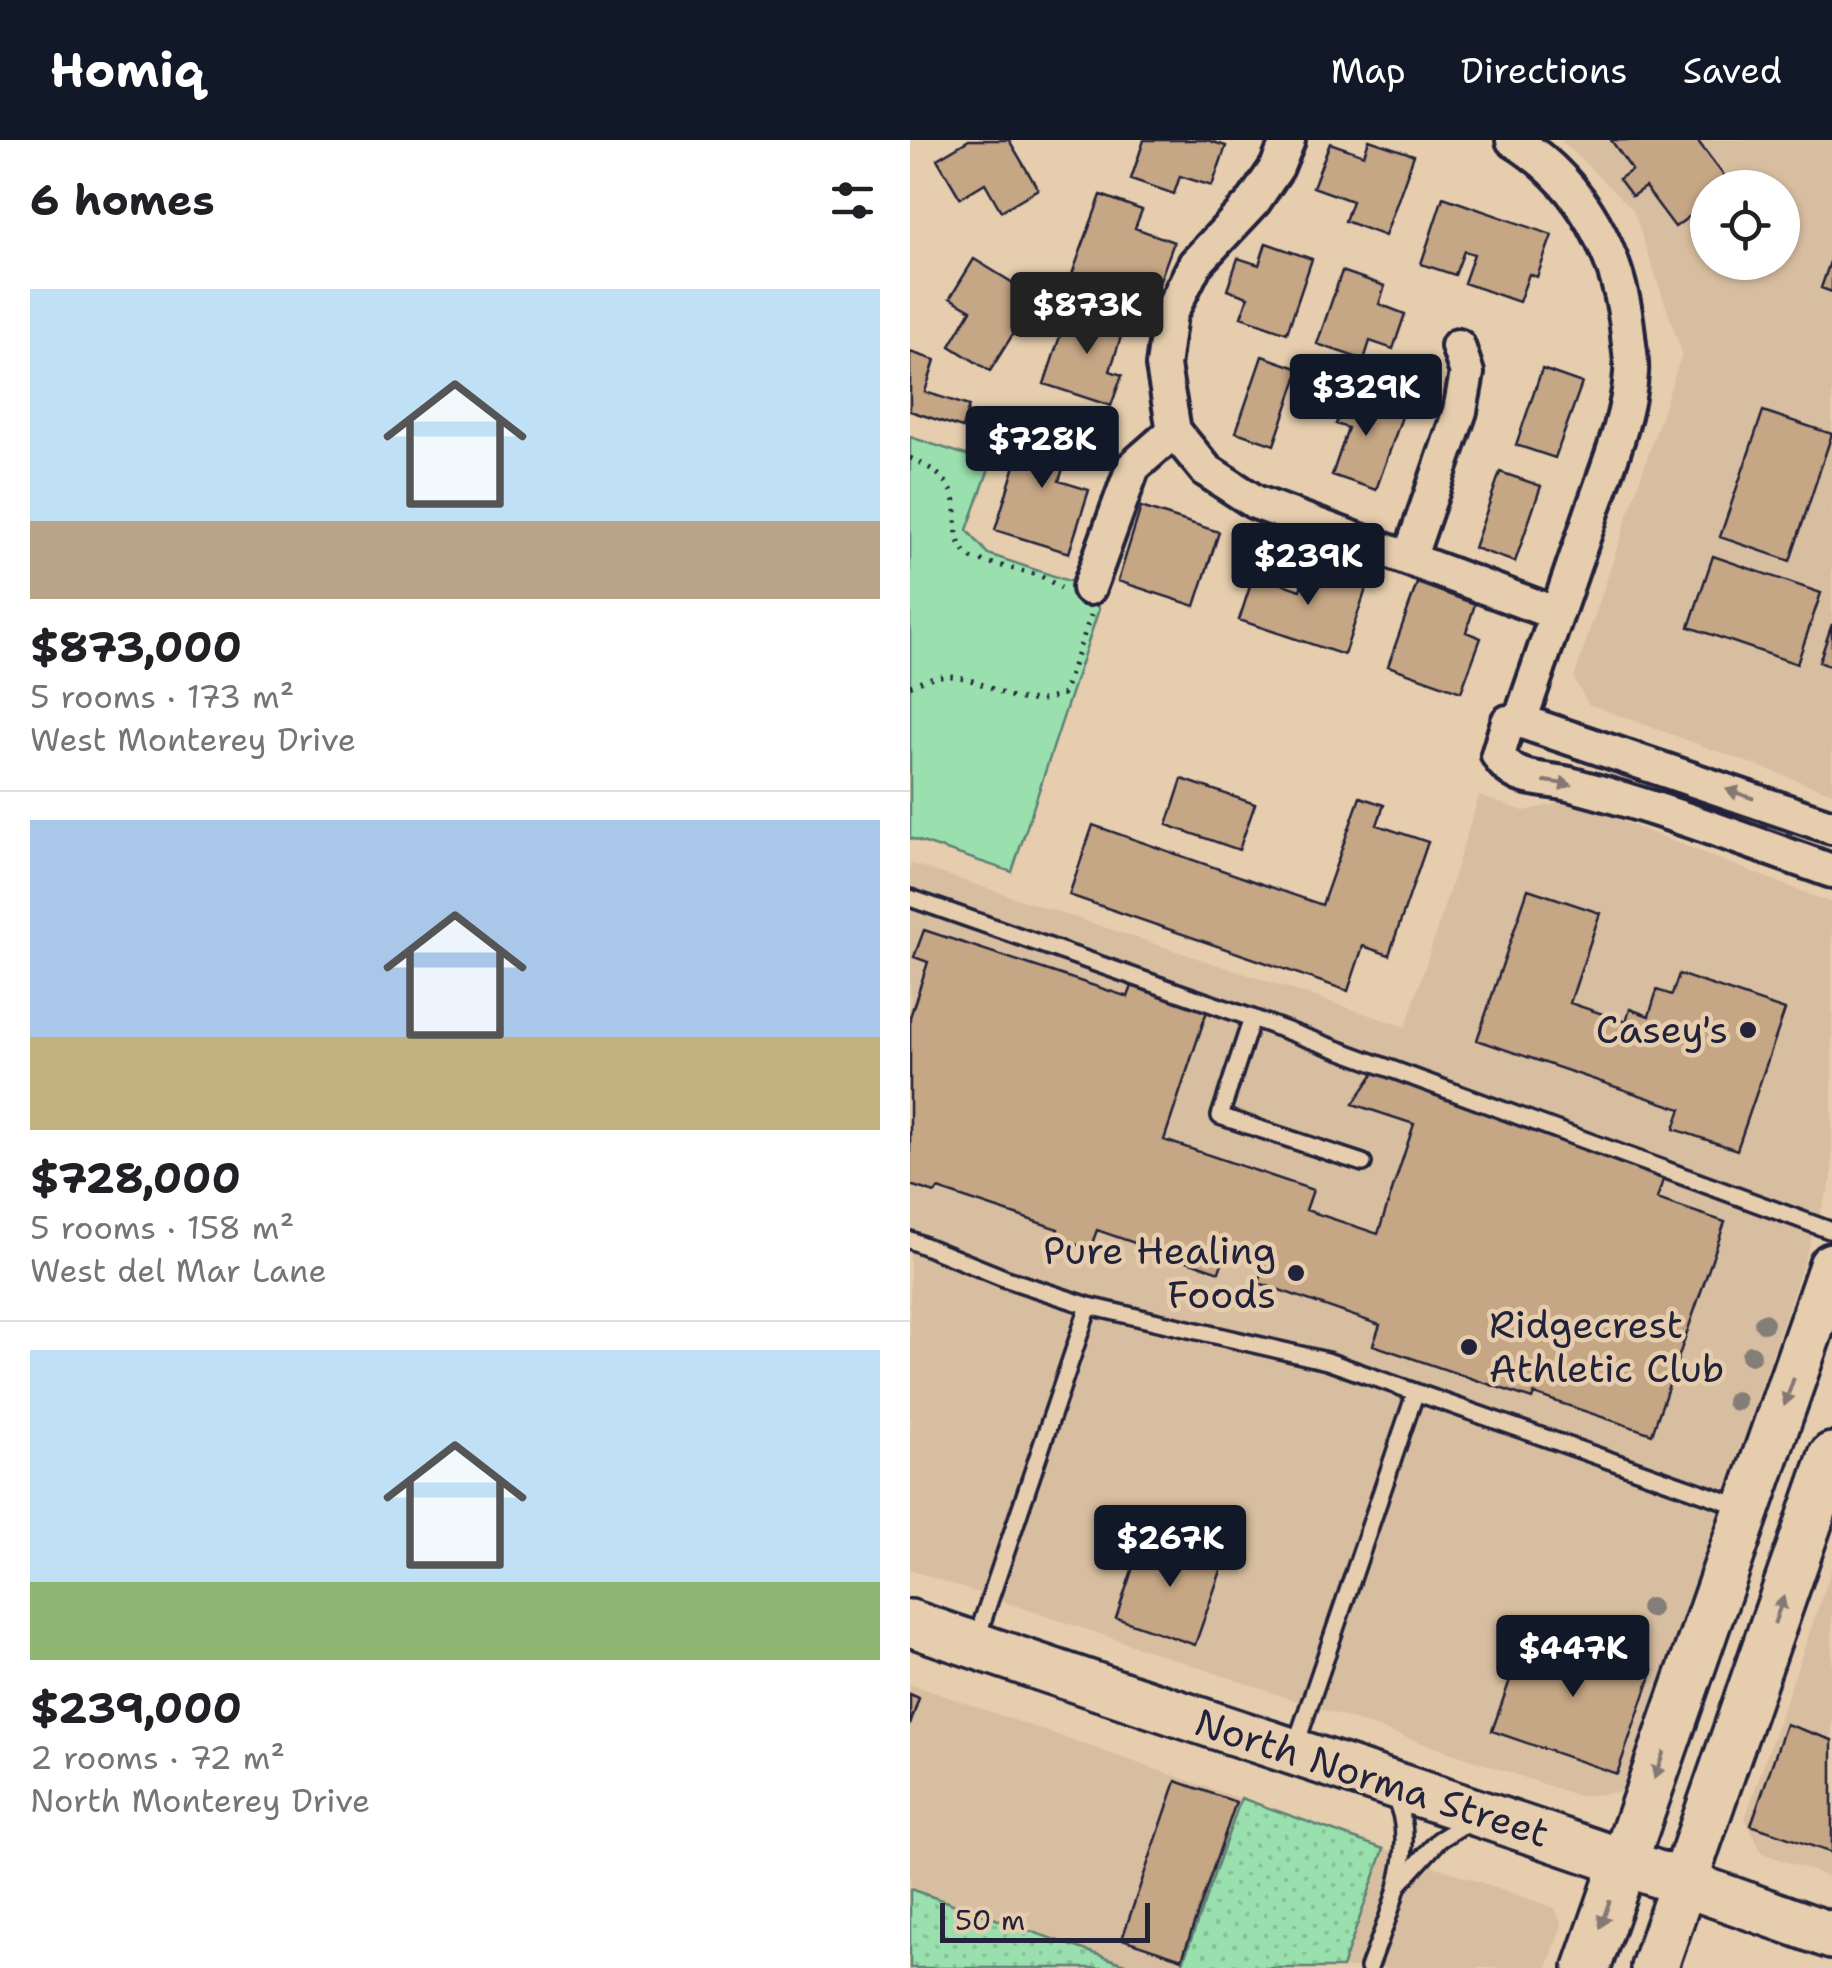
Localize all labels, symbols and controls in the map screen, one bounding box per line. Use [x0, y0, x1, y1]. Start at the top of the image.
text: Homiq [50, 38, 204, 102]
text: Map [1331, 47, 1406, 94]
text: Directions [1461, 47, 1628, 94]
text: Saved [1683, 47, 1782, 94]
map controls [1690, 170, 1800, 280]
button: locate [1690, 170, 1800, 280]
text: 6 homes [30, 172, 215, 228]
icon: filters [825, 173, 880, 228]
pin: $873K [1017, 272, 1157, 357]
text: $873K [1032, 283, 1142, 326]
icon: home [365, 354, 545, 534]
pin: $329K [1296, 354, 1436, 439]
text: $329K [1312, 365, 1420, 408]
pin: $728K [972, 406, 1112, 491]
text: $728K [988, 417, 1096, 460]
pin: $239K [1238, 523, 1378, 608]
text: $239K [1254, 534, 1362, 577]
text: $873,000 [30, 619, 242, 675]
text: 5 rooms · 173 m² [30, 675, 294, 718]
text: West Monterey Drive [30, 718, 356, 761]
one-way arrow [1543, 775, 1575, 791]
one-way arrow [1725, 786, 1755, 801]
icon: home [365, 885, 545, 1065]
place label: Casey's [1596, 1004, 1728, 1055]
marker: Casey's [1737, 1019, 1759, 1041]
text: $728,000 [30, 1150, 241, 1206]
text: 5 rooms · 158 m² [30, 1206, 294, 1249]
place label: Pure Healing Foods [1043, 1225, 1276, 1320]
text: West del Mar Lane [30, 1249, 327, 1292]
marker: Pure Healing Foods [1285, 1262, 1307, 1284]
place label: Ridgecrest Athletic Club [1489, 1299, 1724, 1394]
marker: Ridgecrest Athletic Club [1458, 1336, 1480, 1358]
one-way arrow [1781, 1377, 1796, 1407]
icon: home [365, 1415, 545, 1595]
pin: $267K [1100, 1505, 1240, 1590]
text: $267K [1116, 1516, 1224, 1559]
one-way arrow [1772, 1595, 1787, 1625]
pin: $447K [1503, 1615, 1643, 1700]
text: $447K [1518, 1626, 1628, 1669]
text: $239,000 [30, 1680, 242, 1736]
street label: North Norma Street [1189, 1696, 1556, 1859]
text: 2 rooms · 72 m² [30, 1736, 285, 1779]
one-way arrow [1651, 1750, 1666, 1780]
text: North Monterey Drive [30, 1779, 370, 1822]
scale bar [940, 1898, 1150, 1942]
one-way arrow [1596, 1900, 1611, 1930]
text: 50 m [955, 1901, 1025, 1939]

